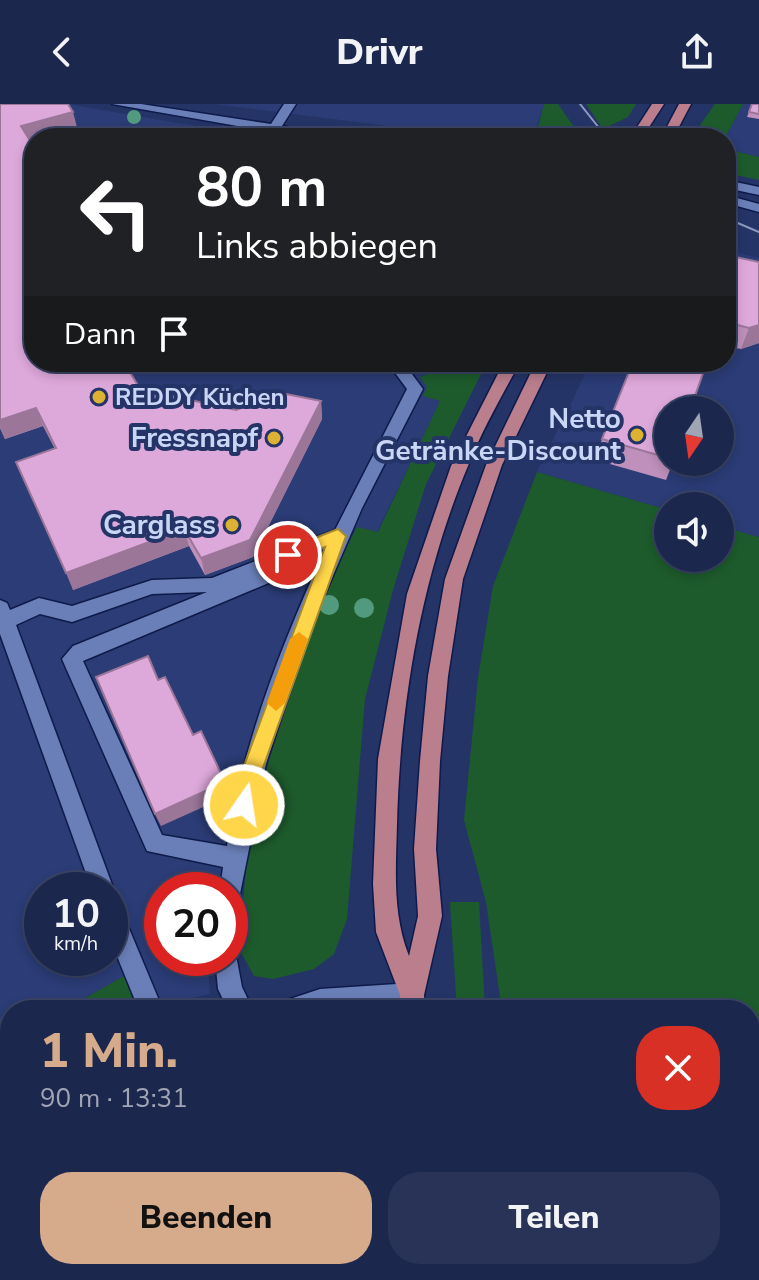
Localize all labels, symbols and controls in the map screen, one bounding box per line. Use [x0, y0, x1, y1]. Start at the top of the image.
text: Drivr [336, 28, 423, 77]
icon: back [40, 30, 84, 74]
icon: share [675, 30, 719, 74]
text: 80 m [196, 149, 327, 226]
icon: left [64, 160, 168, 264]
text: Links abbiegen [196, 222, 438, 271]
icon: arrive [152, 312, 196, 356]
text: Dann [64, 314, 136, 355]
place label: REDDY Küchen [115, 381, 285, 413]
marker: REDDY Küchen [90, 388, 108, 406]
north arrow [654, 396, 734, 476]
map controls [654, 396, 734, 572]
place label: Netto Getränke-Discount [375, 400, 621, 470]
place label: Fressnapf [131, 419, 259, 457]
marker: Netto Getränke-Discount [628, 426, 646, 444]
marker: Fressnapf [265, 429, 283, 447]
button: sound [654, 492, 734, 572]
place label: Carglass [103, 506, 216, 544]
marker: Carglass [223, 516, 241, 534]
pin [254, 521, 322, 589]
icon: arrive [266, 533, 310, 577]
position arrow [202, 763, 286, 847]
speed limit sign: 20 [144, 872, 248, 976]
text: 10 [52, 887, 100, 941]
text: km/h [54, 930, 98, 957]
text: 1 Min. [40, 1018, 178, 1084]
button: close [636, 1026, 720, 1110]
text: 90 m · 13:31 [40, 1081, 188, 1116]
button: Beenden [40, 1172, 372, 1264]
button: Teilen [388, 1172, 720, 1264]

